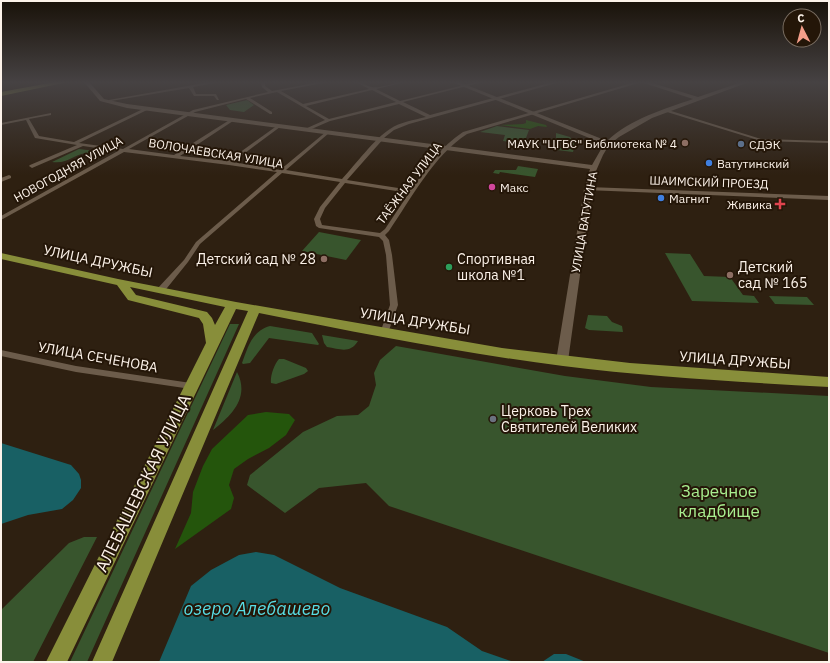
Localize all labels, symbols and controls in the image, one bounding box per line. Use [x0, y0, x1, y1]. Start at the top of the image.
north arrow [782, 8, 822, 48]
text: С [797, 11, 805, 25]
street label: НОВОГОДНЯЯ УЛИЦА [11, 133, 125, 205]
street label: ВОЛОЧАЕВСКАЯ УЛИЦА [148, 135, 285, 171]
place label: МАУК "ЦГБС" Библиотека № 4 [507, 136, 677, 151]
place label: СДЭК [749, 137, 781, 152]
marker: МАУК "ЦГБС" Библиотека № 4 [680, 138, 690, 148]
street label: ТАЁЖНАЯ УЛИЦА [373, 139, 445, 227]
marker: СДЭК [736, 139, 746, 149]
place label: Ватутинский [717, 156, 789, 171]
marker: Ватутинский [704, 158, 714, 168]
street label: УЛИЦА ВАТУТИНА [568, 170, 600, 274]
street label: ШАИМСКИЙ ПРОЕЗД [649, 172, 769, 192]
place label: Макс [500, 180, 529, 195]
marker: Макс [487, 182, 497, 192]
place label: Магнит [669, 191, 710, 206]
marker: Магнит [656, 193, 666, 203]
place label: Живика [727, 197, 773, 212]
marker: Живика [775, 199, 785, 209]
street label: УЛИЦА ДРУЖБЫ [42, 241, 154, 281]
place label: Детский сад № 28 [196, 250, 316, 268]
place label: Спортивная школа №1 [457, 250, 535, 284]
marker: Детский сад № 28 [319, 254, 329, 264]
place label: Детский сад № 165 [738, 258, 807, 292]
marker: Спортивная школа №1 [444, 262, 454, 272]
marker: Детский сад № 165 [725, 270, 735, 280]
street label: УЛИЦА ДРУЖБЫ [359, 303, 471, 339]
street label: УЛИЦА СЕЧЕНОВА [37, 338, 159, 376]
street label: УЛИЦА ДРУЖБЫ [679, 347, 791, 373]
street label: АЛЕБАШЕВСКАЯ УЛИЦА [90, 390, 196, 576]
place label: Церковь Трех Святителей Великих [501, 402, 637, 436]
marker: Церковь Трех Святителей Великих [488, 414, 498, 424]
park label: Заречное кладбище [678, 480, 760, 522]
water label: озеро Алебашево [184, 597, 330, 620]

